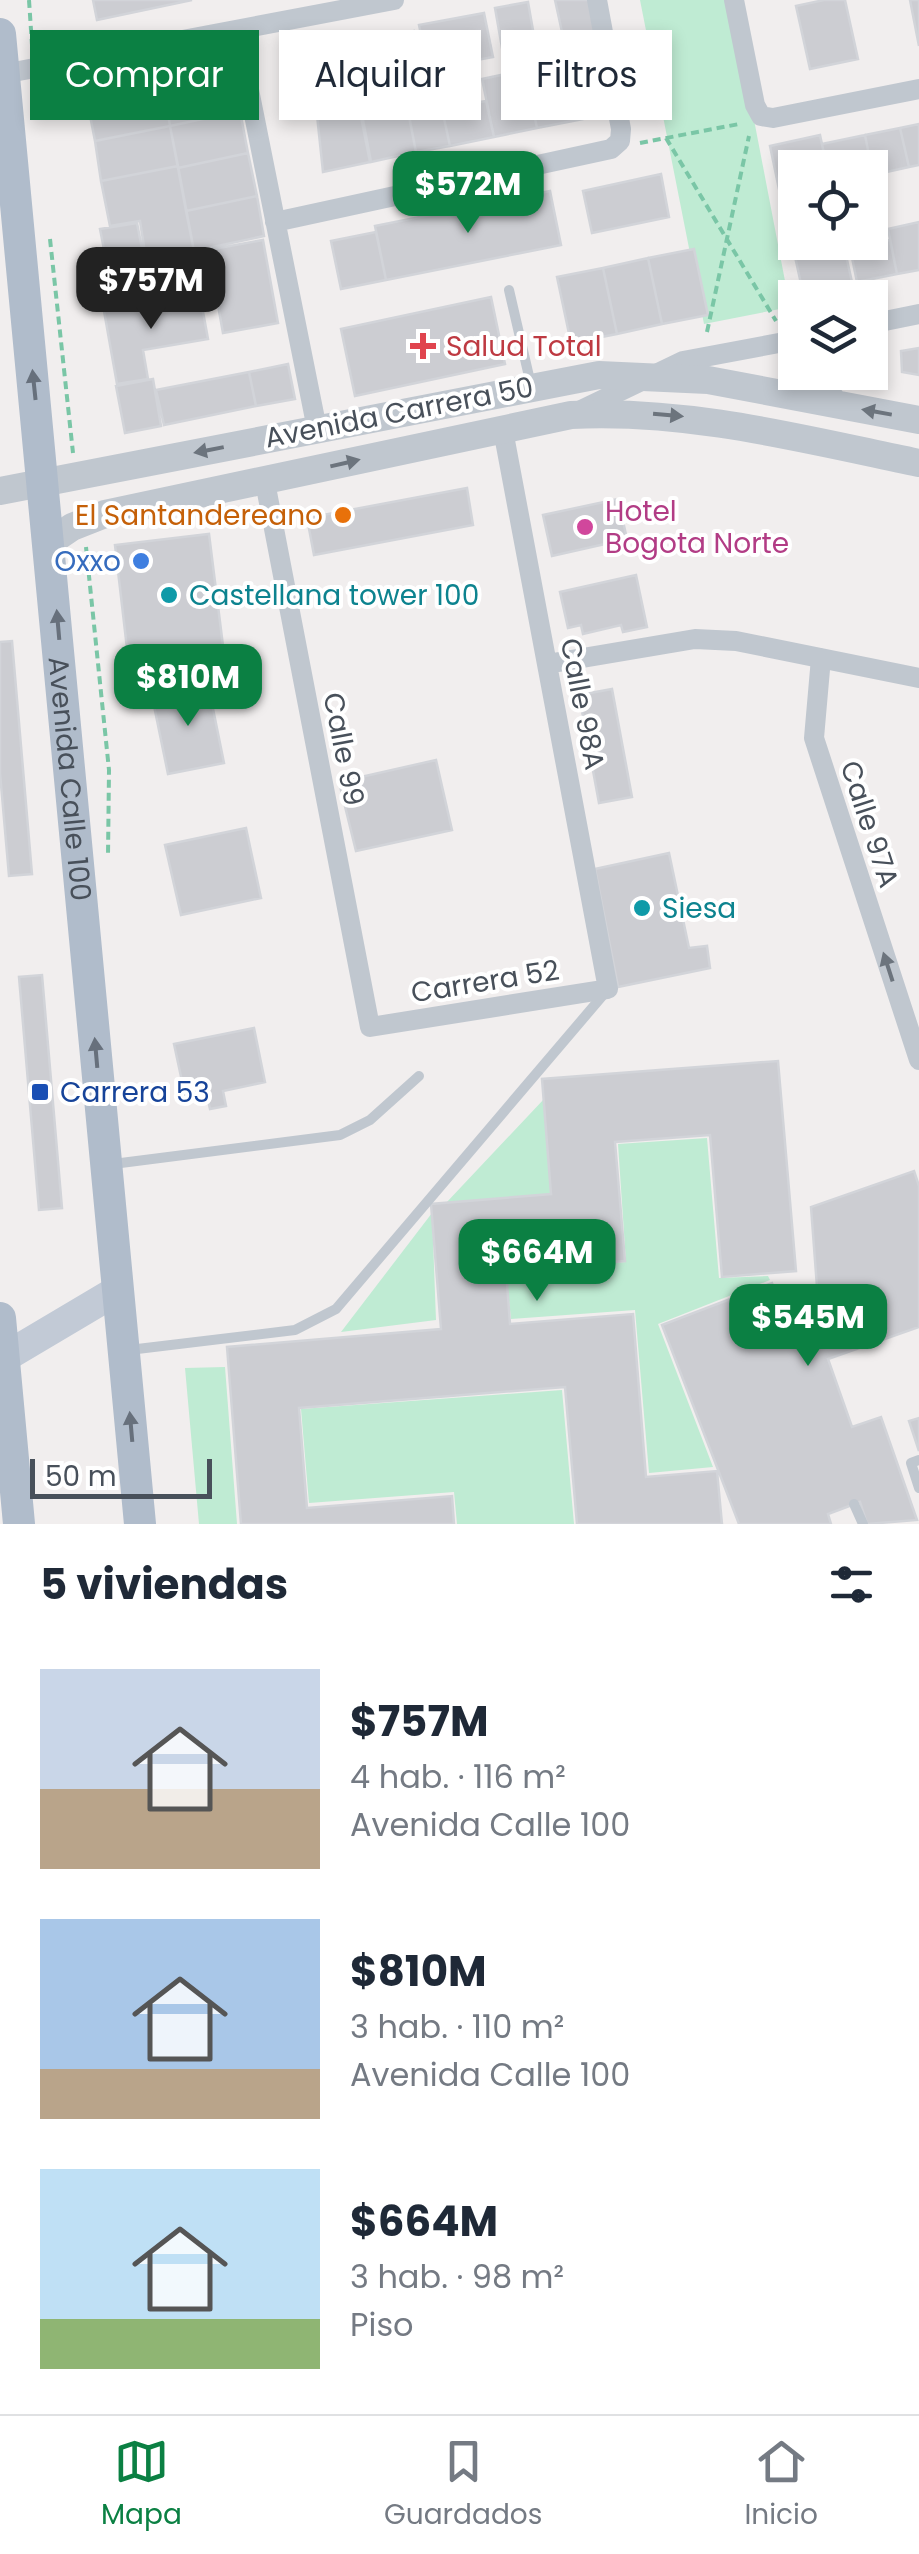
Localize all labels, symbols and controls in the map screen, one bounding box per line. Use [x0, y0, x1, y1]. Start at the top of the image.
chip: Comprar [30, 30, 259, 120]
chip: Alquilar [279, 30, 481, 120]
chip: Filtros [501, 30, 672, 120]
map controls [778, 150, 888, 390]
button: locate [778, 150, 888, 260]
pin: $572M [398, 151, 538, 236]
text: $572M [415, 161, 521, 206]
pin: $757M [81, 247, 221, 332]
text: $757M [98, 257, 204, 302]
button: layers [778, 280, 888, 390]
place label: Salud Total [446, 327, 602, 366]
marker: Salud Total [410, 333, 436, 359]
street label: Avenida Carrera 50 [261, 367, 537, 458]
one-way arrow [26, 369, 42, 401]
one-way arrow [861, 404, 892, 419]
one-way arrow [652, 408, 684, 424]
one-way arrow [193, 443, 224, 458]
one-way arrow [330, 455, 361, 470]
place label: Hotel Bogota Norte [605, 492, 789, 563]
place label: El Santandereano [75, 496, 323, 535]
marker: El Santandereano [332, 504, 354, 526]
marker: Hotel Bogota Norte [574, 516, 596, 538]
place label: Oxxo [54, 542, 121, 581]
marker: Oxxo [130, 550, 152, 572]
place label: Castellana tower 100 [189, 576, 479, 615]
marker: Castellana tower 100 [158, 584, 180, 606]
one-way arrow [50, 608, 66, 640]
street label: Calle 98A [551, 635, 614, 773]
pin: $810M [118, 644, 258, 729]
text: $810M [136, 654, 240, 699]
street label: Avenida Calle 100 [39, 655, 100, 903]
street label: Calle 99 [313, 689, 374, 809]
street label: Calle 97A [831, 756, 908, 892]
place label: Siesa [662, 889, 736, 928]
marker: Siesa [631, 897, 653, 919]
street label: Carrera 52 [408, 951, 562, 1012]
one-way arrow [880, 952, 895, 982]
one-way arrow [87, 1037, 103, 1069]
place label: Carrera 53 [60, 1073, 210, 1112]
marker: Carrera 53 [29, 1081, 51, 1103]
pin: $664M [467, 1219, 607, 1304]
text: $664M [481, 1229, 593, 1274]
pin: $545M [738, 1284, 878, 1369]
text: $545M [751, 1294, 865, 1339]
one-way arrow [123, 1411, 139, 1442]
scale bar [30, 1454, 212, 1498]
text: 50 m [45, 1457, 116, 1496]
text: 5 viviendas [40, 1555, 288, 1614]
icon: filters [824, 1557, 879, 1612]
text: $757M [350, 1692, 488, 1751]
icon: home [120, 1709, 240, 1829]
text: 4 hab. · 116 m² [350, 1754, 566, 1799]
text: Avenida Calle 100 [350, 1802, 630, 1847]
text: $810M [350, 1942, 487, 2001]
icon: home [120, 1959, 240, 2079]
text: 3 hab. · 110 m² [350, 2004, 564, 2049]
text: Avenida Calle 100 [350, 2052, 630, 2097]
text: $664M [350, 2192, 498, 2251]
icon: home [120, 2209, 240, 2329]
text: 3 hab. · 98 m² [350, 2254, 564, 2299]
text: Piso [350, 2302, 414, 2347]
tab: Mapa [101, 2434, 182, 2536]
tab: Guardados [384, 2434, 542, 2536]
tab: Inicio [744, 2434, 818, 2536]

